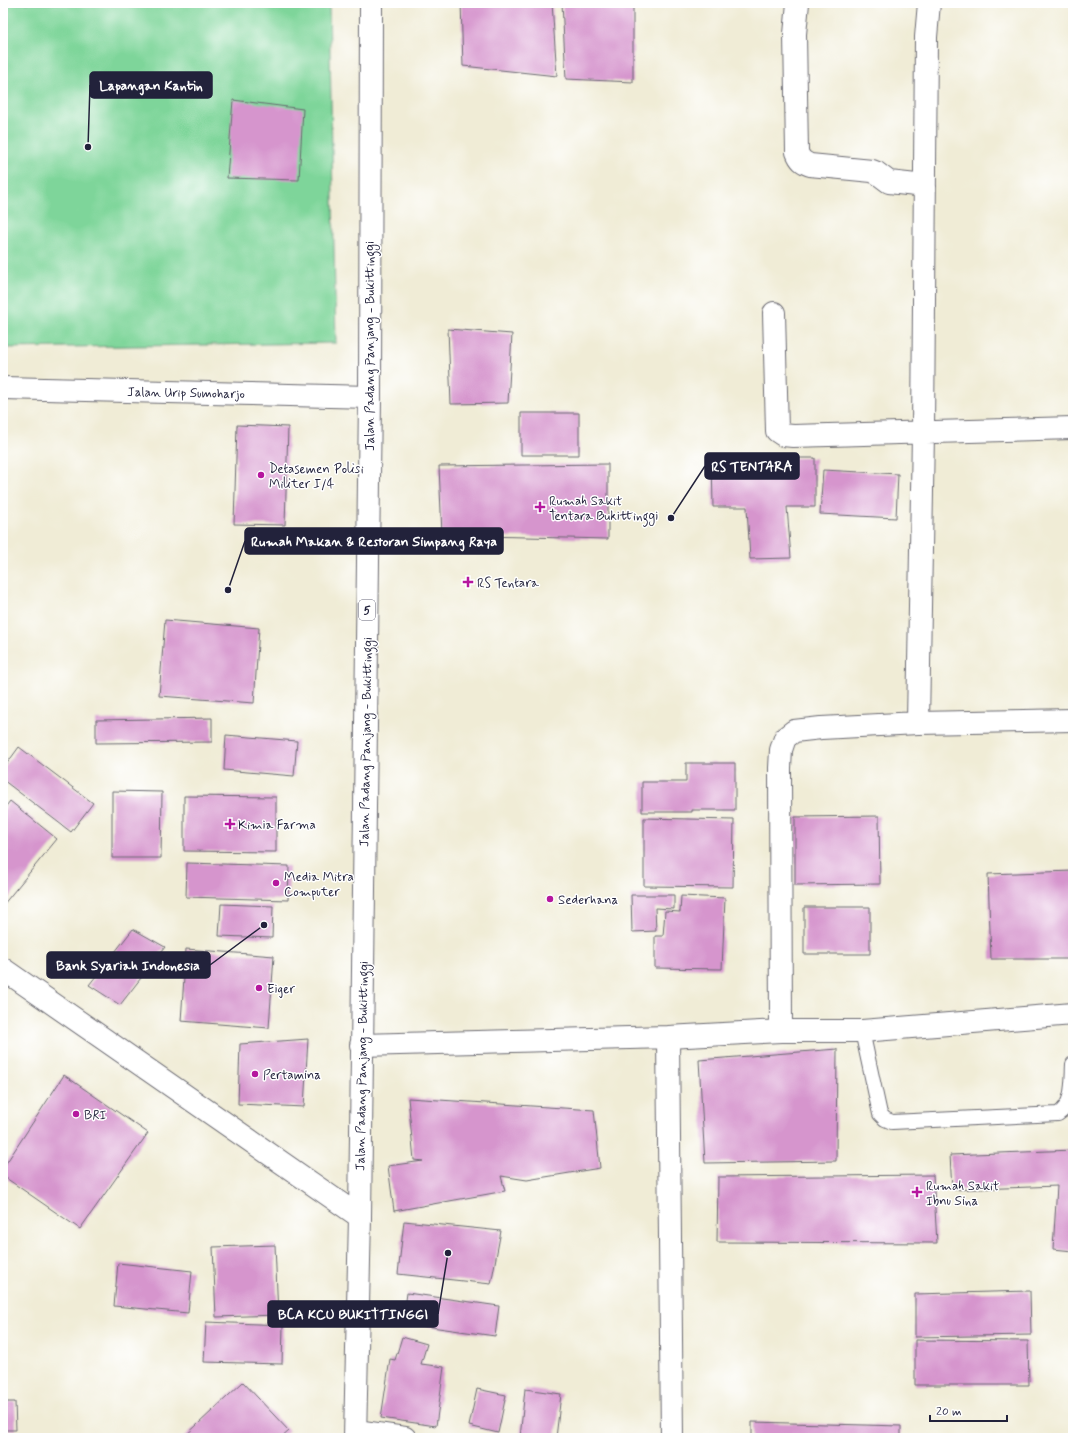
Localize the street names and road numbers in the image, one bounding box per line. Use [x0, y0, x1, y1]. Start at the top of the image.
street label: Jalan Padang Panjang - Bukittinggi [362, 241, 381, 451]
street label: Jalan Urip Sumoharjo [127, 384, 245, 403]
road number: 5 [359, 600, 375, 620]
street label: Jalan Padang Panjang - Bukittinggi [356, 637, 379, 847]
street label: Jalan Padang Panjang - Bukittinggi [352, 961, 375, 1171]

